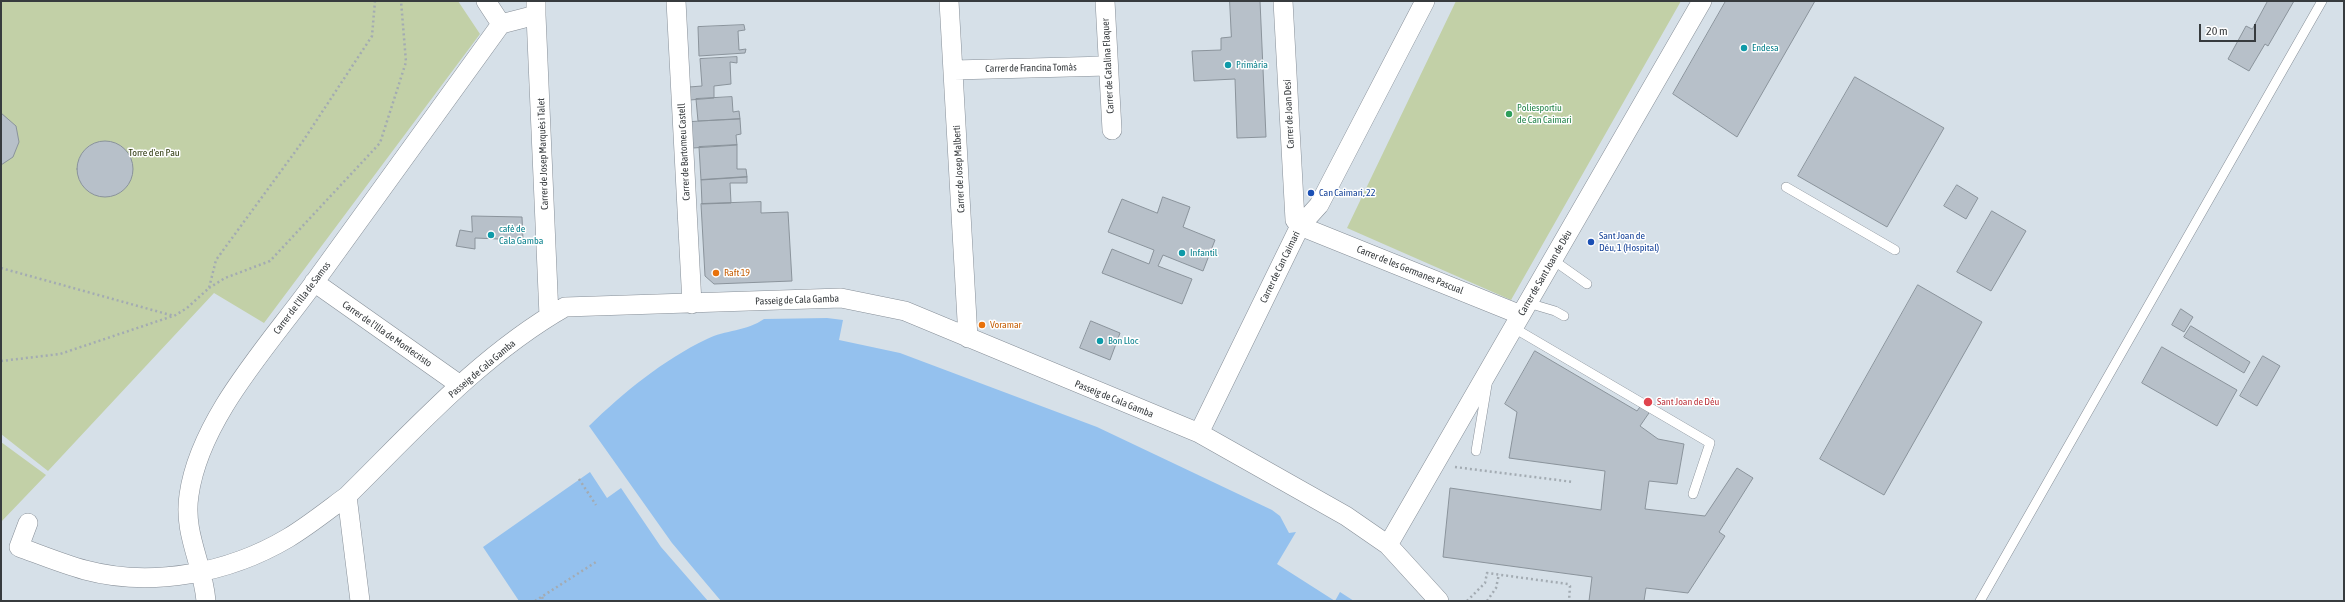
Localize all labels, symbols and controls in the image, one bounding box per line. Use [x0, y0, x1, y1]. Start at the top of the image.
scale bar [2201, 16, 2258, 42]
street label: Carrer de Catalina Flaquer [1100, 18, 1116, 114]
text: 20 m [2206, 24, 2228, 38]
place label: Endesa [1752, 42, 1779, 54]
marker: Endesa [1739, 43, 1749, 53]
place label: Primària [1236, 59, 1268, 71]
marker: Primària [1223, 60, 1233, 70]
street label: Carrer de Francina Tomàs [985, 61, 1077, 75]
street label: Carrer de Joan Desí [1281, 79, 1297, 149]
street label: Carrer de Josep Marquès i Talet [535, 98, 551, 210]
place label: Poliesportiu de Can Caimari [1517, 102, 1572, 126]
street label: Carrer de Bartomeu Castell [675, 103, 693, 201]
marker: Poliesportiu de Can Caimari [1504, 109, 1514, 119]
street label: Carrer de Josep Malberti [951, 125, 967, 213]
park label: Torre d'en Pau [128, 147, 180, 159]
place label: Can Caimari, 22 [1319, 187, 1375, 199]
marker: Can Caimari, 22 [1306, 188, 1316, 198]
place label: cafè de Cala Gamba [499, 223, 543, 246]
street label: Carrer de Sant Joan de Déu [1516, 228, 1574, 318]
street label: Carrer de Can Caimari [1257, 229, 1303, 305]
marker: cafè de Cala Gamba [486, 230, 496, 240]
place label: Sant Joan de Déu, 1 (Hospital) [1599, 230, 1659, 254]
marker: Sant Joan de Déu, 1 (Hospital) [1586, 237, 1596, 247]
street label: Carrer de les Germanes Pascual [1355, 243, 1465, 297]
place label: Infantil [1190, 247, 1217, 259]
marker: Infantil [1177, 248, 1187, 258]
street label: Carrer de l'Illa de Samos [271, 259, 333, 337]
place label: Raft 19 [724, 267, 750, 279]
marker: Raft 19 [711, 268, 721, 278]
street label: Passeig de Cala Gamba [755, 293, 839, 307]
street label: Carrer de l'Illa de Montecristo [340, 298, 434, 370]
place label: Voramar [990, 319, 1021, 331]
marker: Voramar [977, 320, 987, 330]
place label: Bon Lloc [1108, 335, 1138, 347]
marker: Bon Lloc [1095, 336, 1105, 346]
street label: Passeig de Cala Gamba [446, 337, 518, 401]
street label: Passeig de Cala Gamba [1073, 378, 1155, 420]
marker: Sant Joan de Déu [1642, 396, 1654, 408]
place label: Sant Joan de Déu [1657, 396, 1719, 408]

